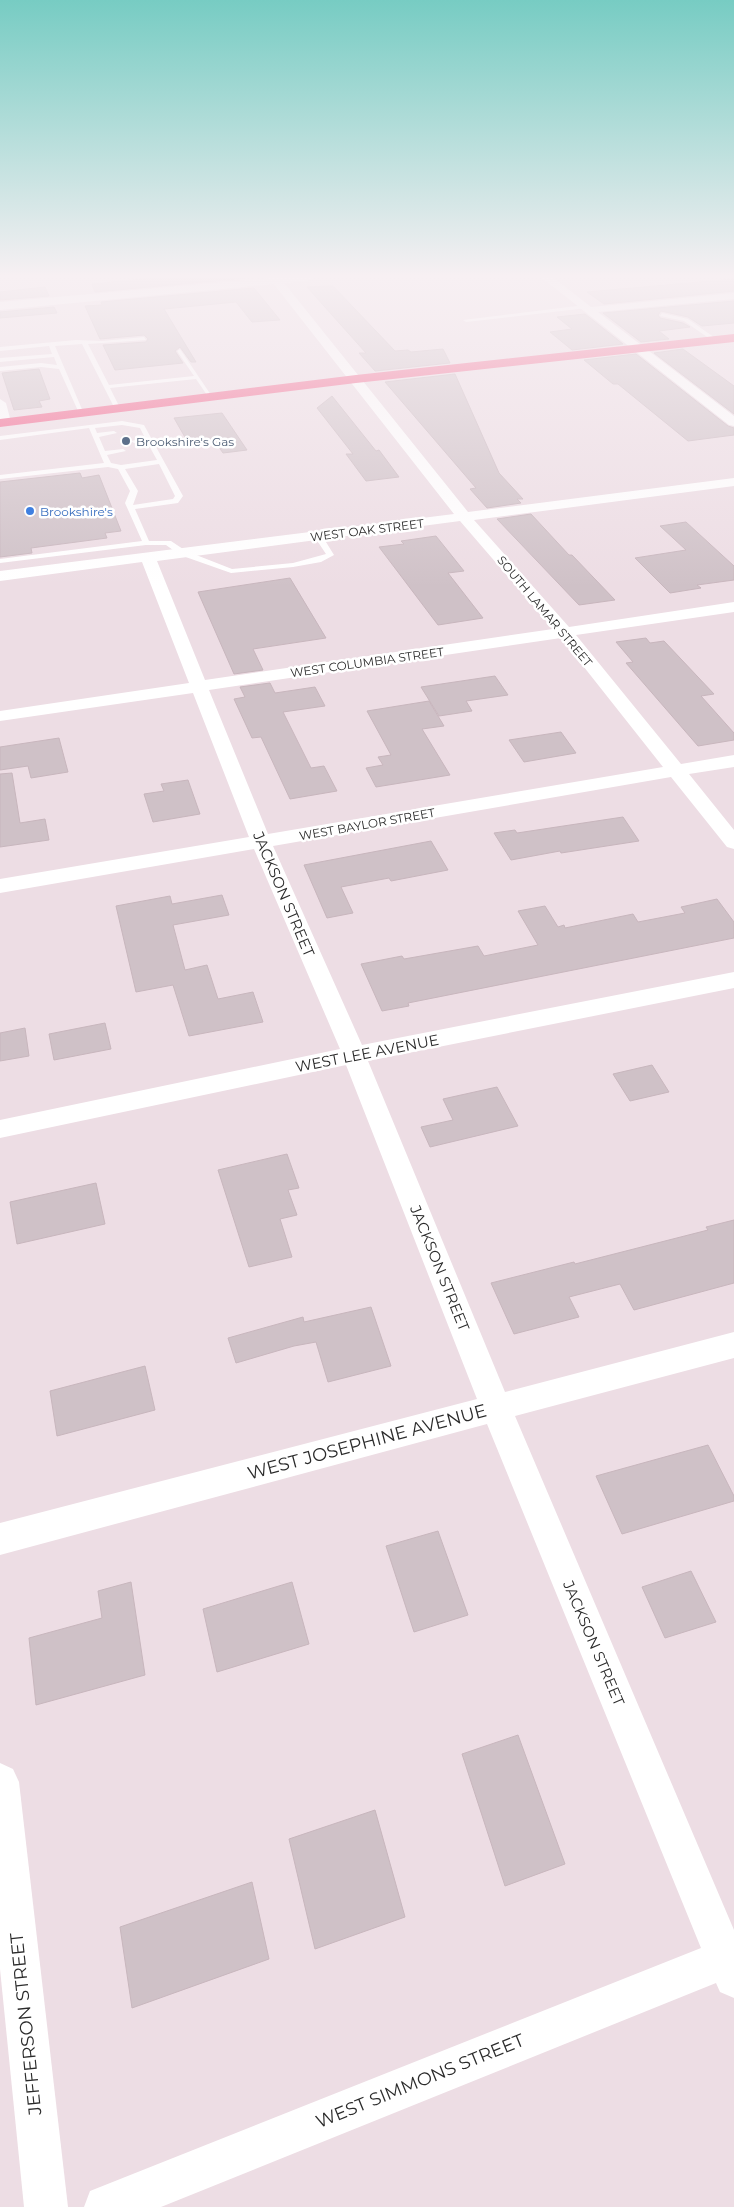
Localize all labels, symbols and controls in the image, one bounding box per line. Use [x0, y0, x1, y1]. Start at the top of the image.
place label: Brookshire's Gas [136, 434, 234, 449]
marker: Brookshire's Gas [120, 435, 132, 447]
place label: Brookshire's [40, 504, 113, 519]
marker: Brookshire's [24, 505, 36, 517]
street label: WEST OAK STREET [309, 516, 425, 544]
street label: SOUTH LAMAR STREET [494, 553, 596, 669]
street label: WEST COLUMBIA STREET [289, 644, 445, 680]
street label: WEST BAYLOR STREET [298, 805, 436, 843]
street label: JACKSON STREET [249, 828, 319, 960]
street label: WEST LEE AVENUE [294, 1030, 440, 1076]
street label: JACKSON STREET [406, 1201, 474, 1334]
street label: WEST JOSEPHINE AVENUE [245, 1399, 489, 1485]
street label: JACKSON STREET [559, 1577, 629, 1709]
street label: JEFFERSON STREET [5, 1931, 47, 2117]
street label: WEST SIMMONS STREET [313, 2029, 528, 2133]

